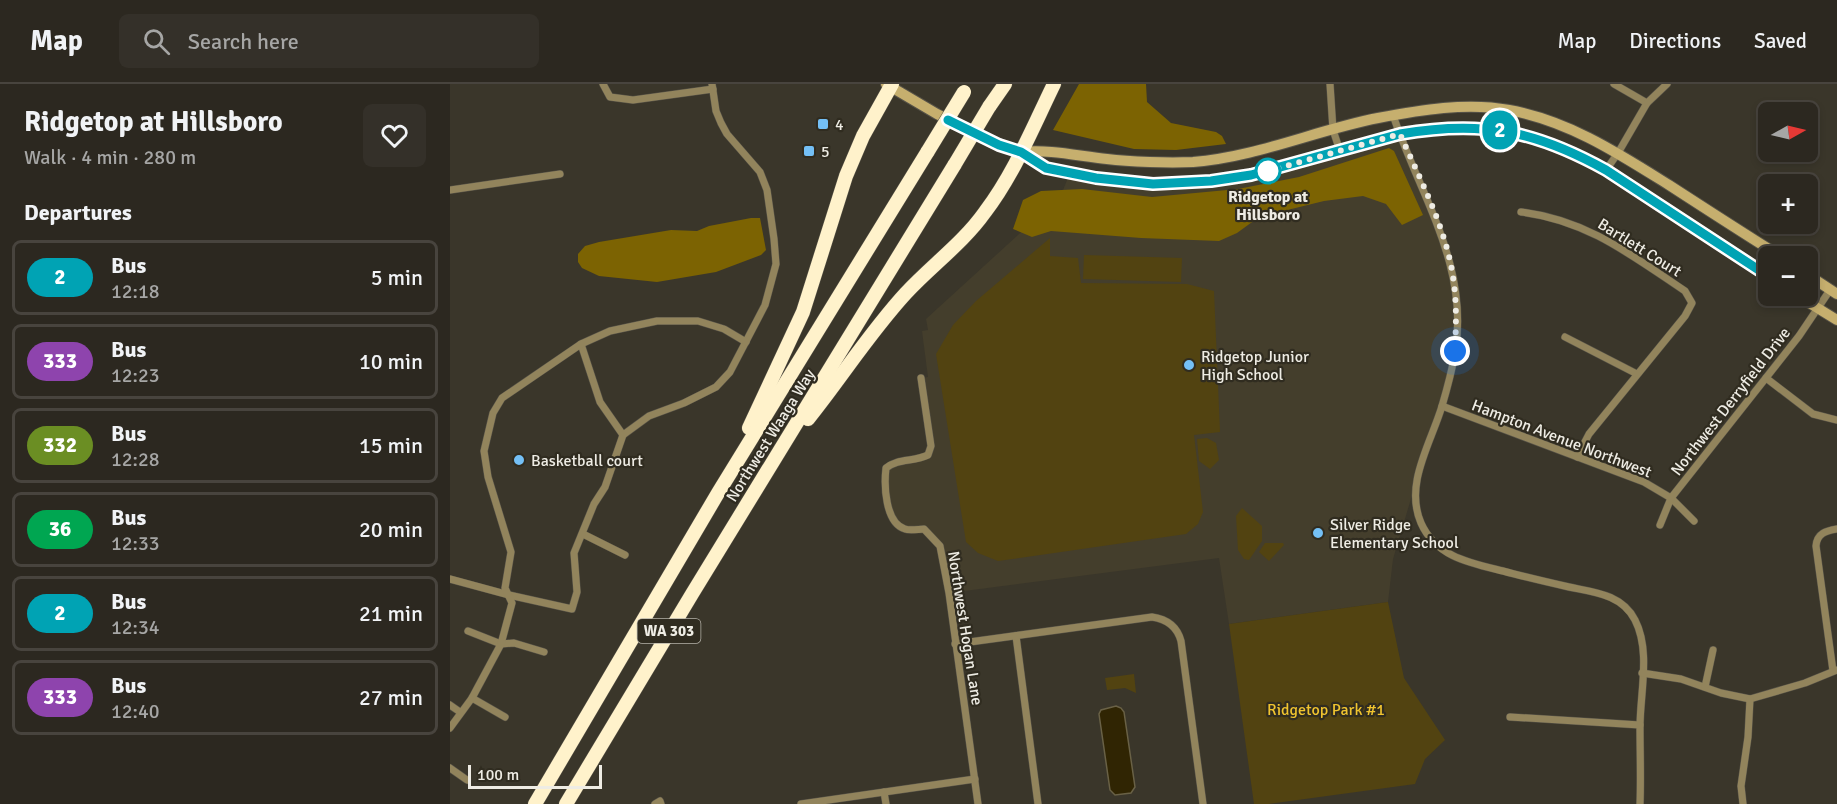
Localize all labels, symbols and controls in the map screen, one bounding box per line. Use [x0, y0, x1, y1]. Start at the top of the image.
search box [119, 14, 539, 68]
text: Map [30, 24, 83, 58]
icon: search [140, 25, 173, 58]
text: Search here [188, 28, 299, 55]
text: Map [1558, 28, 1596, 54]
text: Directions [1629, 28, 1721, 54]
text: Saved [1754, 28, 1807, 54]
north arrow [1758, 102, 1818, 162]
map controls [1758, 102, 1818, 306]
button: heart [363, 104, 426, 167]
text: Ridgetop at Hillsboro [24, 105, 283, 139]
line badge: 2 [1480, 110, 1520, 150]
place label: 4 [835, 115, 844, 135]
marker: 4 [816, 117, 830, 131]
text: 2 [1494, 117, 1506, 143]
place label: 5 [821, 142, 830, 162]
marker: 5 [802, 144, 816, 158]
text: Walk · 4 min · 280 m [24, 145, 196, 170]
marker: Ridgetop at Hillsboro [1255, 158, 1281, 184]
button: + [1758, 174, 1818, 234]
place label: Ridgetop at Hillsboro [1228, 187, 1308, 225]
text: Departures [24, 199, 132, 226]
street label: Bartlett Court [1594, 214, 1686, 282]
button: − [1758, 246, 1818, 306]
text: Bus [111, 252, 146, 279]
text: 2 [54, 264, 66, 290]
text: 5 min [371, 264, 423, 291]
text: 12:18 [111, 279, 160, 304]
street label: Northwest Derryfield Drive [1667, 323, 1795, 480]
text: Bus [111, 336, 146, 363]
your location [1440, 336, 1470, 366]
place label: Ridgetop Junior High School [1201, 347, 1309, 385]
text: 333 [43, 348, 77, 374]
text: 10 min [359, 348, 423, 375]
marker: Ridgetop Junior High School [1182, 358, 1196, 372]
text: 12:23 [111, 363, 160, 388]
street label: Northwest Waaga Way [722, 365, 820, 506]
street label: Hampton Avenue Northwest [1469, 395, 1655, 483]
text: Bus [111, 420, 146, 447]
text: 332 [43, 432, 77, 458]
text: 15 min [359, 432, 423, 459]
text: 12:28 [111, 447, 160, 472]
place label: Basketball court [531, 451, 643, 471]
marker: Basketball court [512, 453, 526, 467]
text: Bus [111, 504, 146, 531]
place label: Silver Ridge Elementary School [1330, 515, 1459, 553]
text: 36 [49, 516, 71, 542]
text: 20 min [359, 516, 423, 543]
marker: Silver Ridge Elementary School [1311, 526, 1325, 540]
text: 12:33 [111, 531, 160, 556]
street label: Northwest Hogan Lane [943, 550, 987, 707]
text: Bus [111, 588, 146, 615]
text: 2 [54, 600, 66, 626]
text: 21 min [359, 600, 423, 627]
text: 12:34 [111, 615, 160, 640]
road number: WA 303 [638, 619, 700, 643]
text: Bus [111, 672, 146, 699]
text: 333 [43, 684, 77, 710]
text: 27 min [359, 684, 423, 711]
text: 12:40 [111, 699, 160, 724]
park label: Ridgetop Park #1 [1267, 700, 1385, 720]
scale bar [468, 762, 602, 790]
text: 100 m [477, 765, 519, 785]

